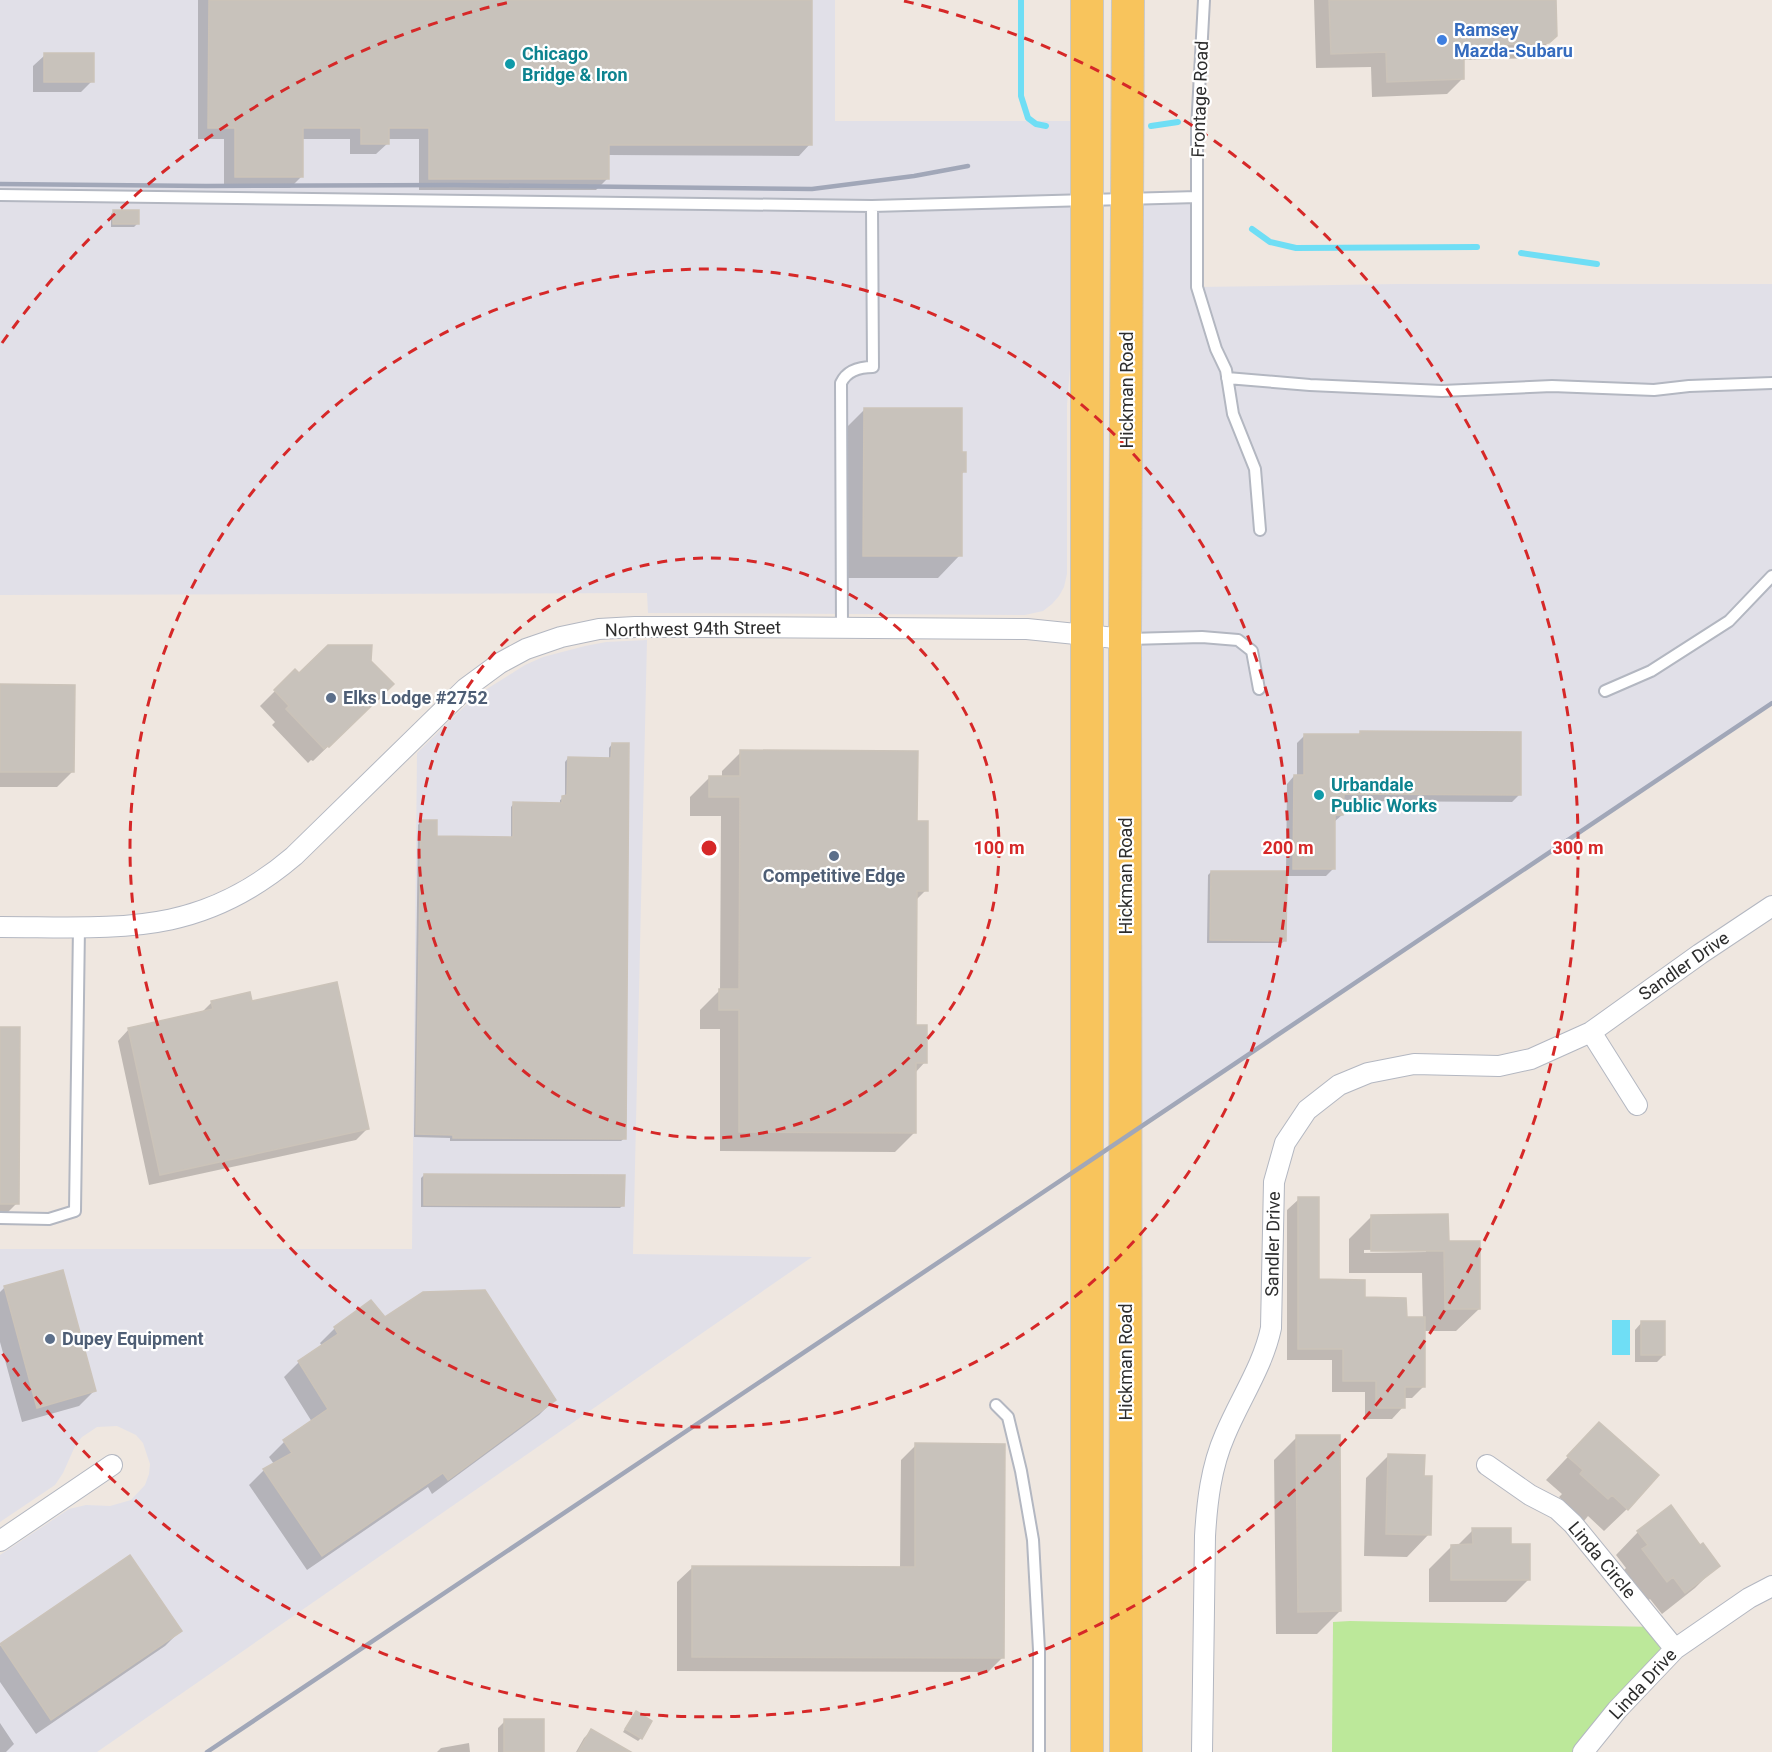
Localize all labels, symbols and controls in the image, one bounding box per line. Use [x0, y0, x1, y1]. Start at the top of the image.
place label: Ramsey Mazda-Subaru [1454, 19, 1573, 61]
marker: Ramsey Mazda-Subaru [1435, 33, 1449, 47]
street label: Frontage Road [1187, 40, 1212, 158]
place label: Chicago Bridge & Iron [522, 43, 628, 85]
marker: Chicago Bridge & Iron [503, 57, 517, 71]
street label: Hickman Road [1116, 331, 1137, 449]
street label: Northwest 94th Street [605, 616, 781, 641]
place label: Elks Lodge #2752 [343, 687, 488, 708]
marker: Elks Lodge #2752 [324, 691, 338, 705]
place label: Urbandale Public Works [1331, 774, 1437, 816]
marker: Urbandale Public Works [1312, 788, 1326, 802]
street label: Hickman Road [1115, 817, 1136, 935]
text: 100 m [973, 837, 1025, 858]
text: 200 m [1262, 837, 1314, 858]
text: 300 m [1552, 837, 1604, 858]
centre of rings [699, 838, 719, 858]
marker: Competitive Edge [827, 849, 841, 863]
place label: Competitive Edge [763, 865, 905, 886]
street label: Sandler Drive [1634, 927, 1733, 1004]
street label: Sandler Drive [1261, 1191, 1284, 1297]
street label: Hickman Road [1115, 1303, 1136, 1421]
place label: Dupey Equipment [62, 1328, 204, 1349]
marker: Dupey Equipment [43, 1332, 57, 1346]
street label: Linda Circle [1564, 1517, 1641, 1602]
street label: Linda Drive [1605, 1644, 1681, 1723]

